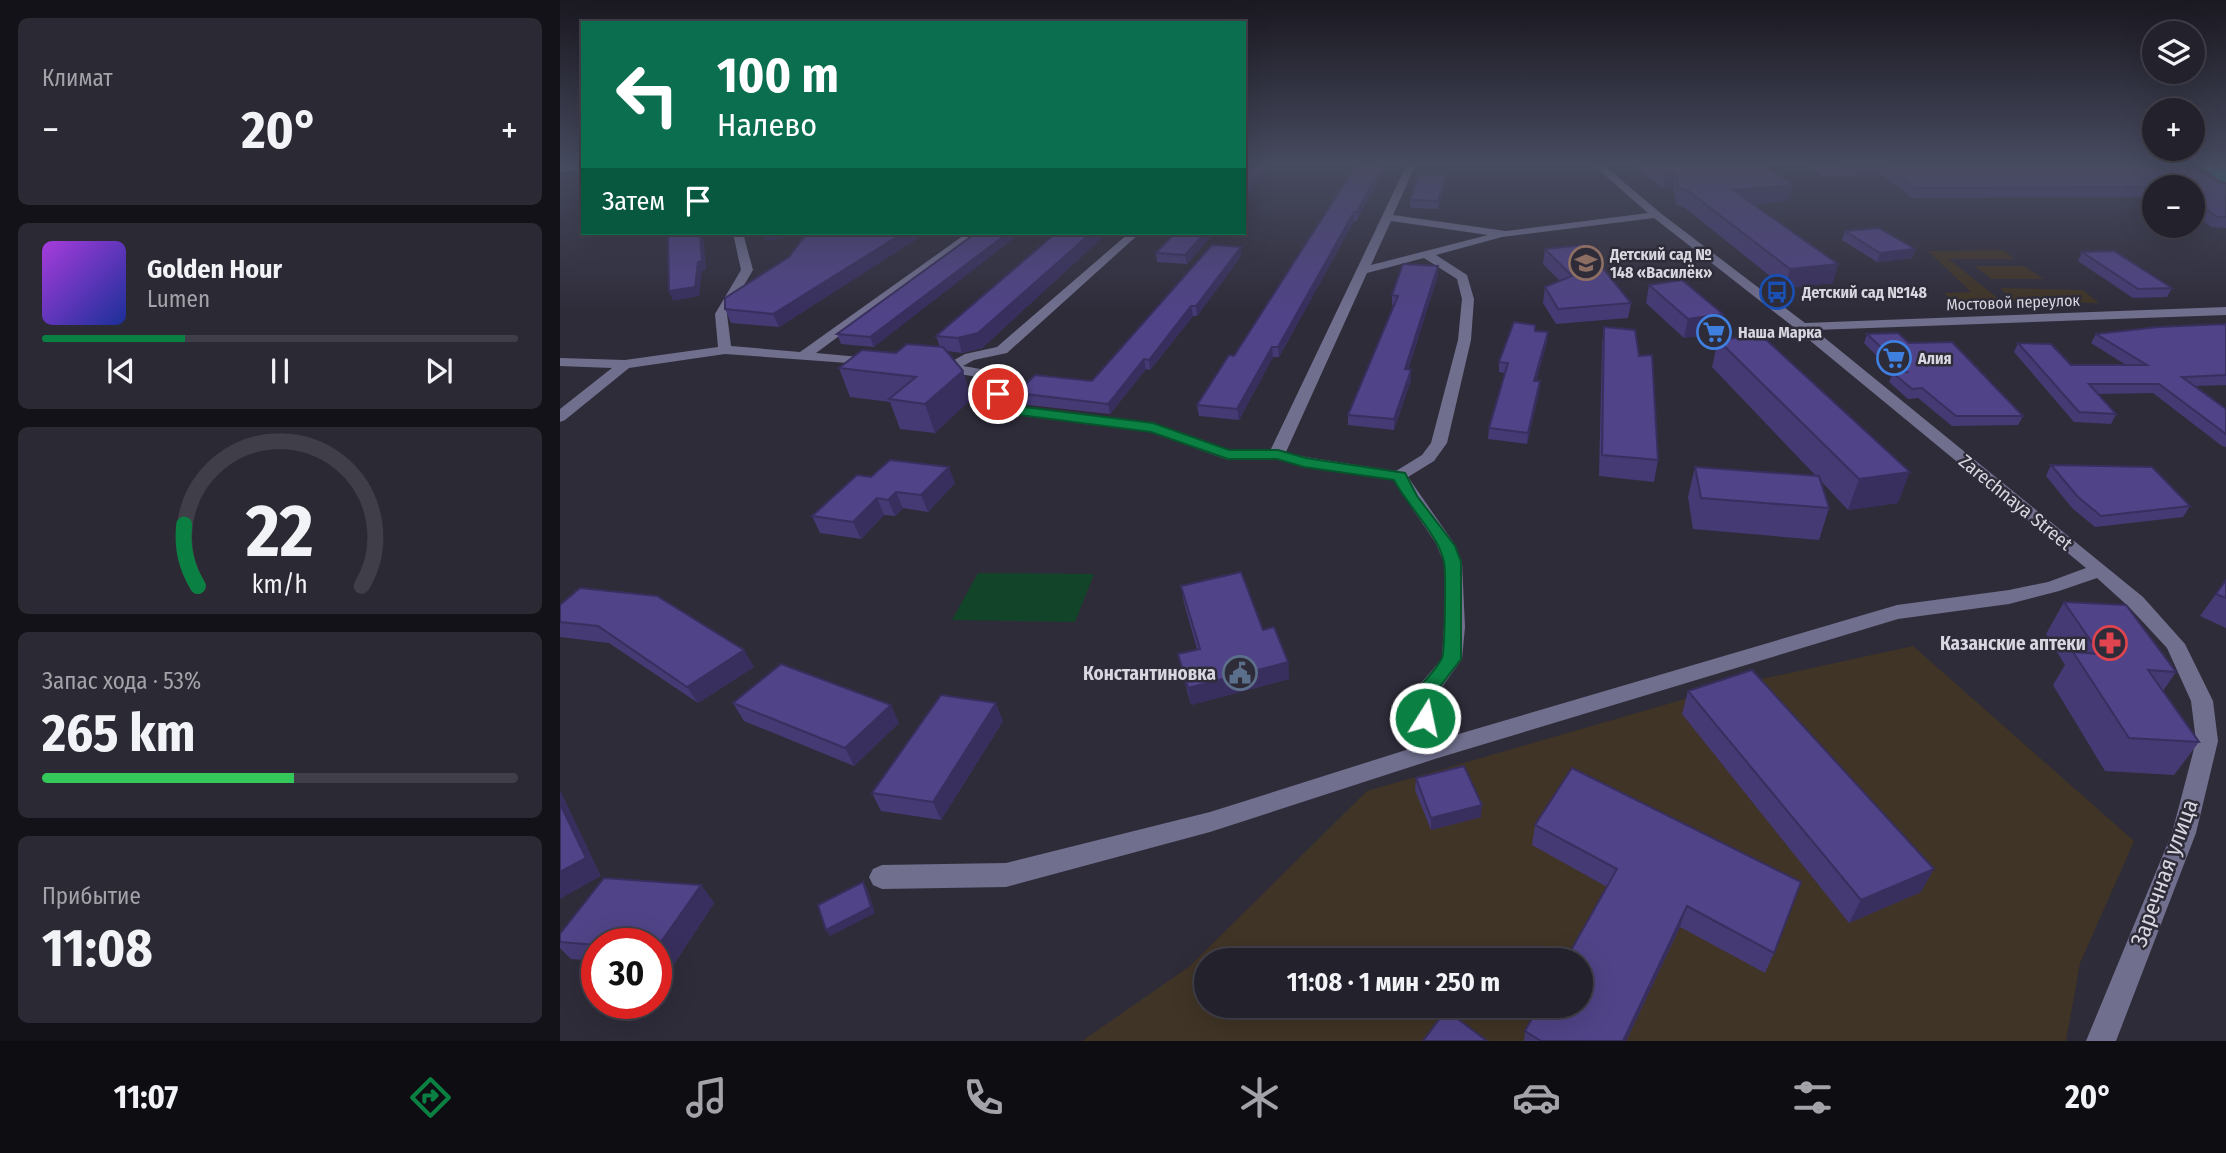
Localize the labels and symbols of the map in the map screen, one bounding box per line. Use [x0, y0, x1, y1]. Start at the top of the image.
school or university icon: Детский сад № 148 «Василёк» [1567, 244, 1605, 282]
place label: Детский сад № 148 «Василёк» [1609, 245, 1712, 282]
bus stop icon: Детский сад №148 [1758, 273, 1796, 311]
place label: Детский сад №148 [1801, 283, 1928, 302]
street label: Мостовой переулок [1946, 291, 2081, 314]
supermarket icon: Наша Марка [1695, 313, 1733, 351]
place label: Наша Марка [1738, 323, 1822, 342]
supermarket icon: Алия [1875, 339, 1913, 377]
place label: Алия [1917, 349, 1952, 368]
pin [968, 364, 1028, 424]
street label: Zarechnaya Street [1954, 450, 2078, 556]
pharmacy icon: Казанские аптеки [2091, 624, 2129, 662]
place label: Казанские аптеки [1940, 632, 2086, 655]
public building icon: Константиновка [1221, 654, 1259, 692]
place label: Константиновка [1083, 662, 1216, 685]
position arrow [1388, 681, 1462, 755]
street label: Заречная улица [2124, 795, 2204, 951]
speed limit sign: 30 [581, 928, 672, 1019]

